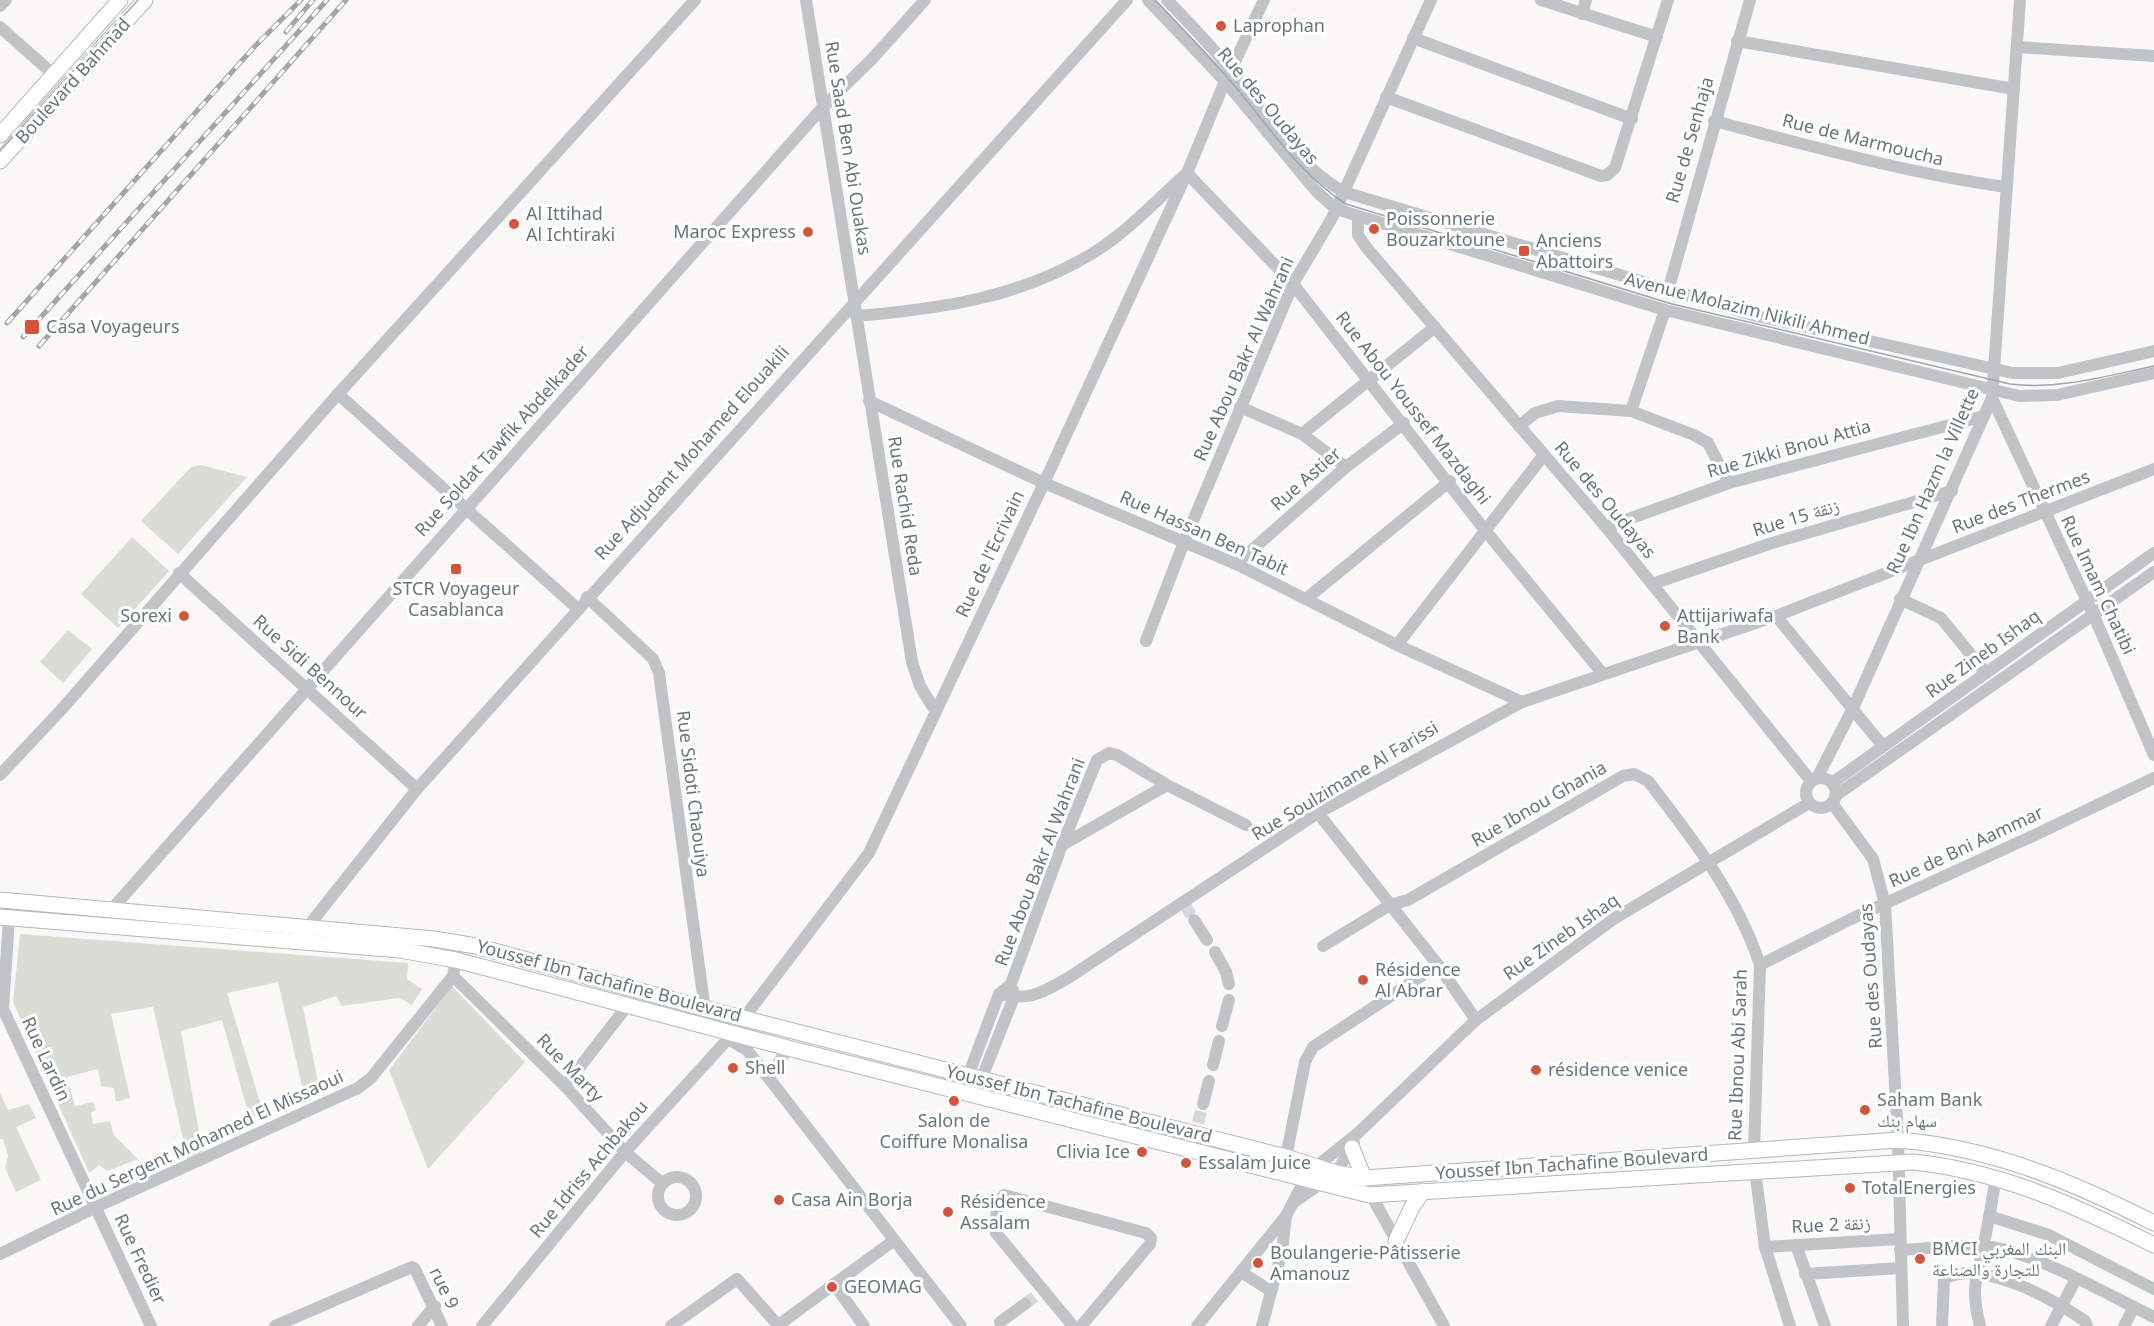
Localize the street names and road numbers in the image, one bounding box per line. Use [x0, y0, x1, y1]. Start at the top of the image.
street label: Boulevard Bahmad [9, 12, 135, 148]
street label: Rue Saad Ben Abi Ouakas [820, 39, 878, 256]
street label: Rue des Oudayas [1213, 42, 1325, 169]
street label: Rue de Senhaja [1660, 74, 1719, 206]
street label: Rue de Marmoucha [1780, 107, 1946, 171]
street label: Rue Abou Bakr Al Wahrani [1187, 253, 1299, 465]
street label: Avenue Molazim Nikili Ahmed [1622, 266, 1872, 350]
street label: Rue Abou Youssef Mazdaghi [1331, 306, 1497, 509]
street label: Rue Soldat Tawfik Abdelkader [409, 339, 594, 541]
street label: Rue Adjudant Mohamed Elouakili [589, 340, 794, 565]
street label: Rue Ibn Hazm la Villette [1880, 384, 1984, 577]
street label: Rue Zikki Bnou Attia [1704, 413, 1873, 483]
street label: Rue Rachid Reda [883, 434, 929, 577]
street label: Rue des Oudayas [1550, 436, 1662, 563]
street label: Rue Astier [1265, 441, 1346, 516]
street label: Rue des Thermes [1948, 464, 2093, 538]
street label: Rue Hassan Ben Tabit [1116, 484, 1293, 580]
street label: Rue de l'Ecrivain [949, 486, 1029, 621]
street label: Rue 15 زنقة [1749, 492, 1842, 542]
street label: Rue Imam Chatibi [2056, 511, 2142, 658]
street label: Rue Zineb Ishaq [1920, 603, 2045, 703]
street label: Rue Sidi Bennour [249, 609, 373, 724]
street label: Rue Sidoti Chaouiya [672, 709, 716, 879]
street label: Rue Soulzimane Al Farissi [1247, 715, 1442, 846]
street label: Rue Abou Bakr Al Wahrani [988, 754, 1090, 969]
street label: Rue Ibnou Ghania [1467, 755, 1610, 852]
street label: Rue de Bni Aammar [1884, 799, 2047, 892]
street label: Rue Zineb Ishaq [1498, 887, 1623, 985]
street label: Rue des Oudayas [1853, 902, 1887, 1050]
street label: Youssef Ibn Tachafine Boulevard [474, 933, 744, 1027]
street label: Rue Ibnou Abi Sarah [1722, 968, 1752, 1141]
street label: Rue Lardin [17, 1012, 77, 1105]
street label: Rue Marty [532, 1028, 610, 1107]
street label: Youssef Ibn Tachafine Boulevard [944, 1058, 1215, 1148]
street label: Rue du Sergent Mohamed El Missaoui [46, 1064, 347, 1221]
street label: Rue Idriss Achbakou [524, 1095, 653, 1242]
street label: Youssef Ibn Tachafine Boulevard [1435, 1141, 1709, 1185]
street label: Rue Fredier [110, 1210, 173, 1308]
street label: Rue 2 زنقة [1791, 1210, 1871, 1238]
street label: rue 9 [425, 1263, 465, 1312]

